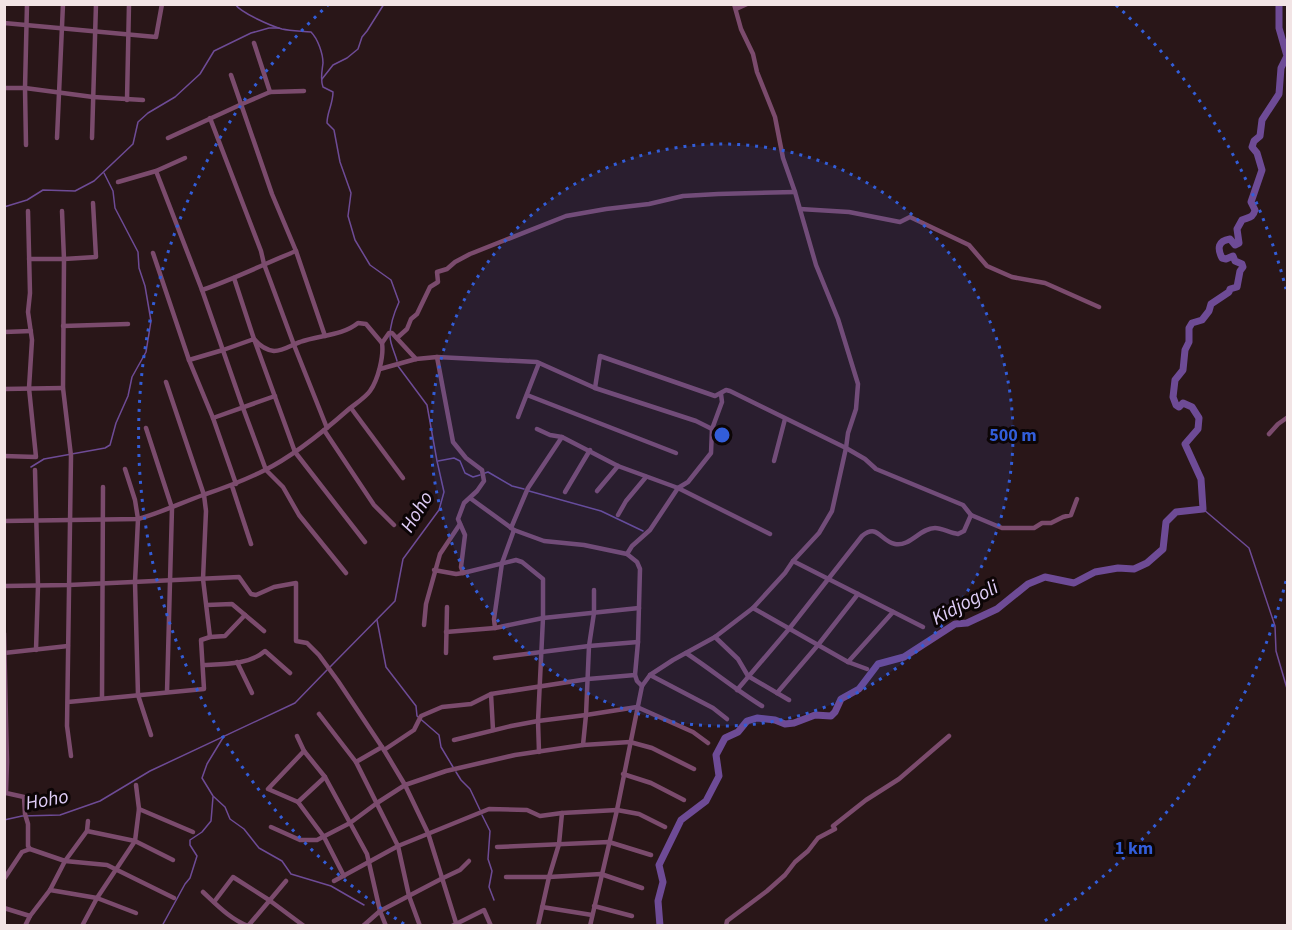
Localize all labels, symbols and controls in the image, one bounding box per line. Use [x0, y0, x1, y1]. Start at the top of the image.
text: 500 m [989, 423, 1037, 448]
centre of rings [712, 425, 732, 445]
water label: Hoho [394, 486, 440, 538]
water label: Kidjogoli [927, 574, 1004, 632]
water label: Hoho [23, 782, 71, 818]
text: 1 km [1115, 836, 1153, 861]

